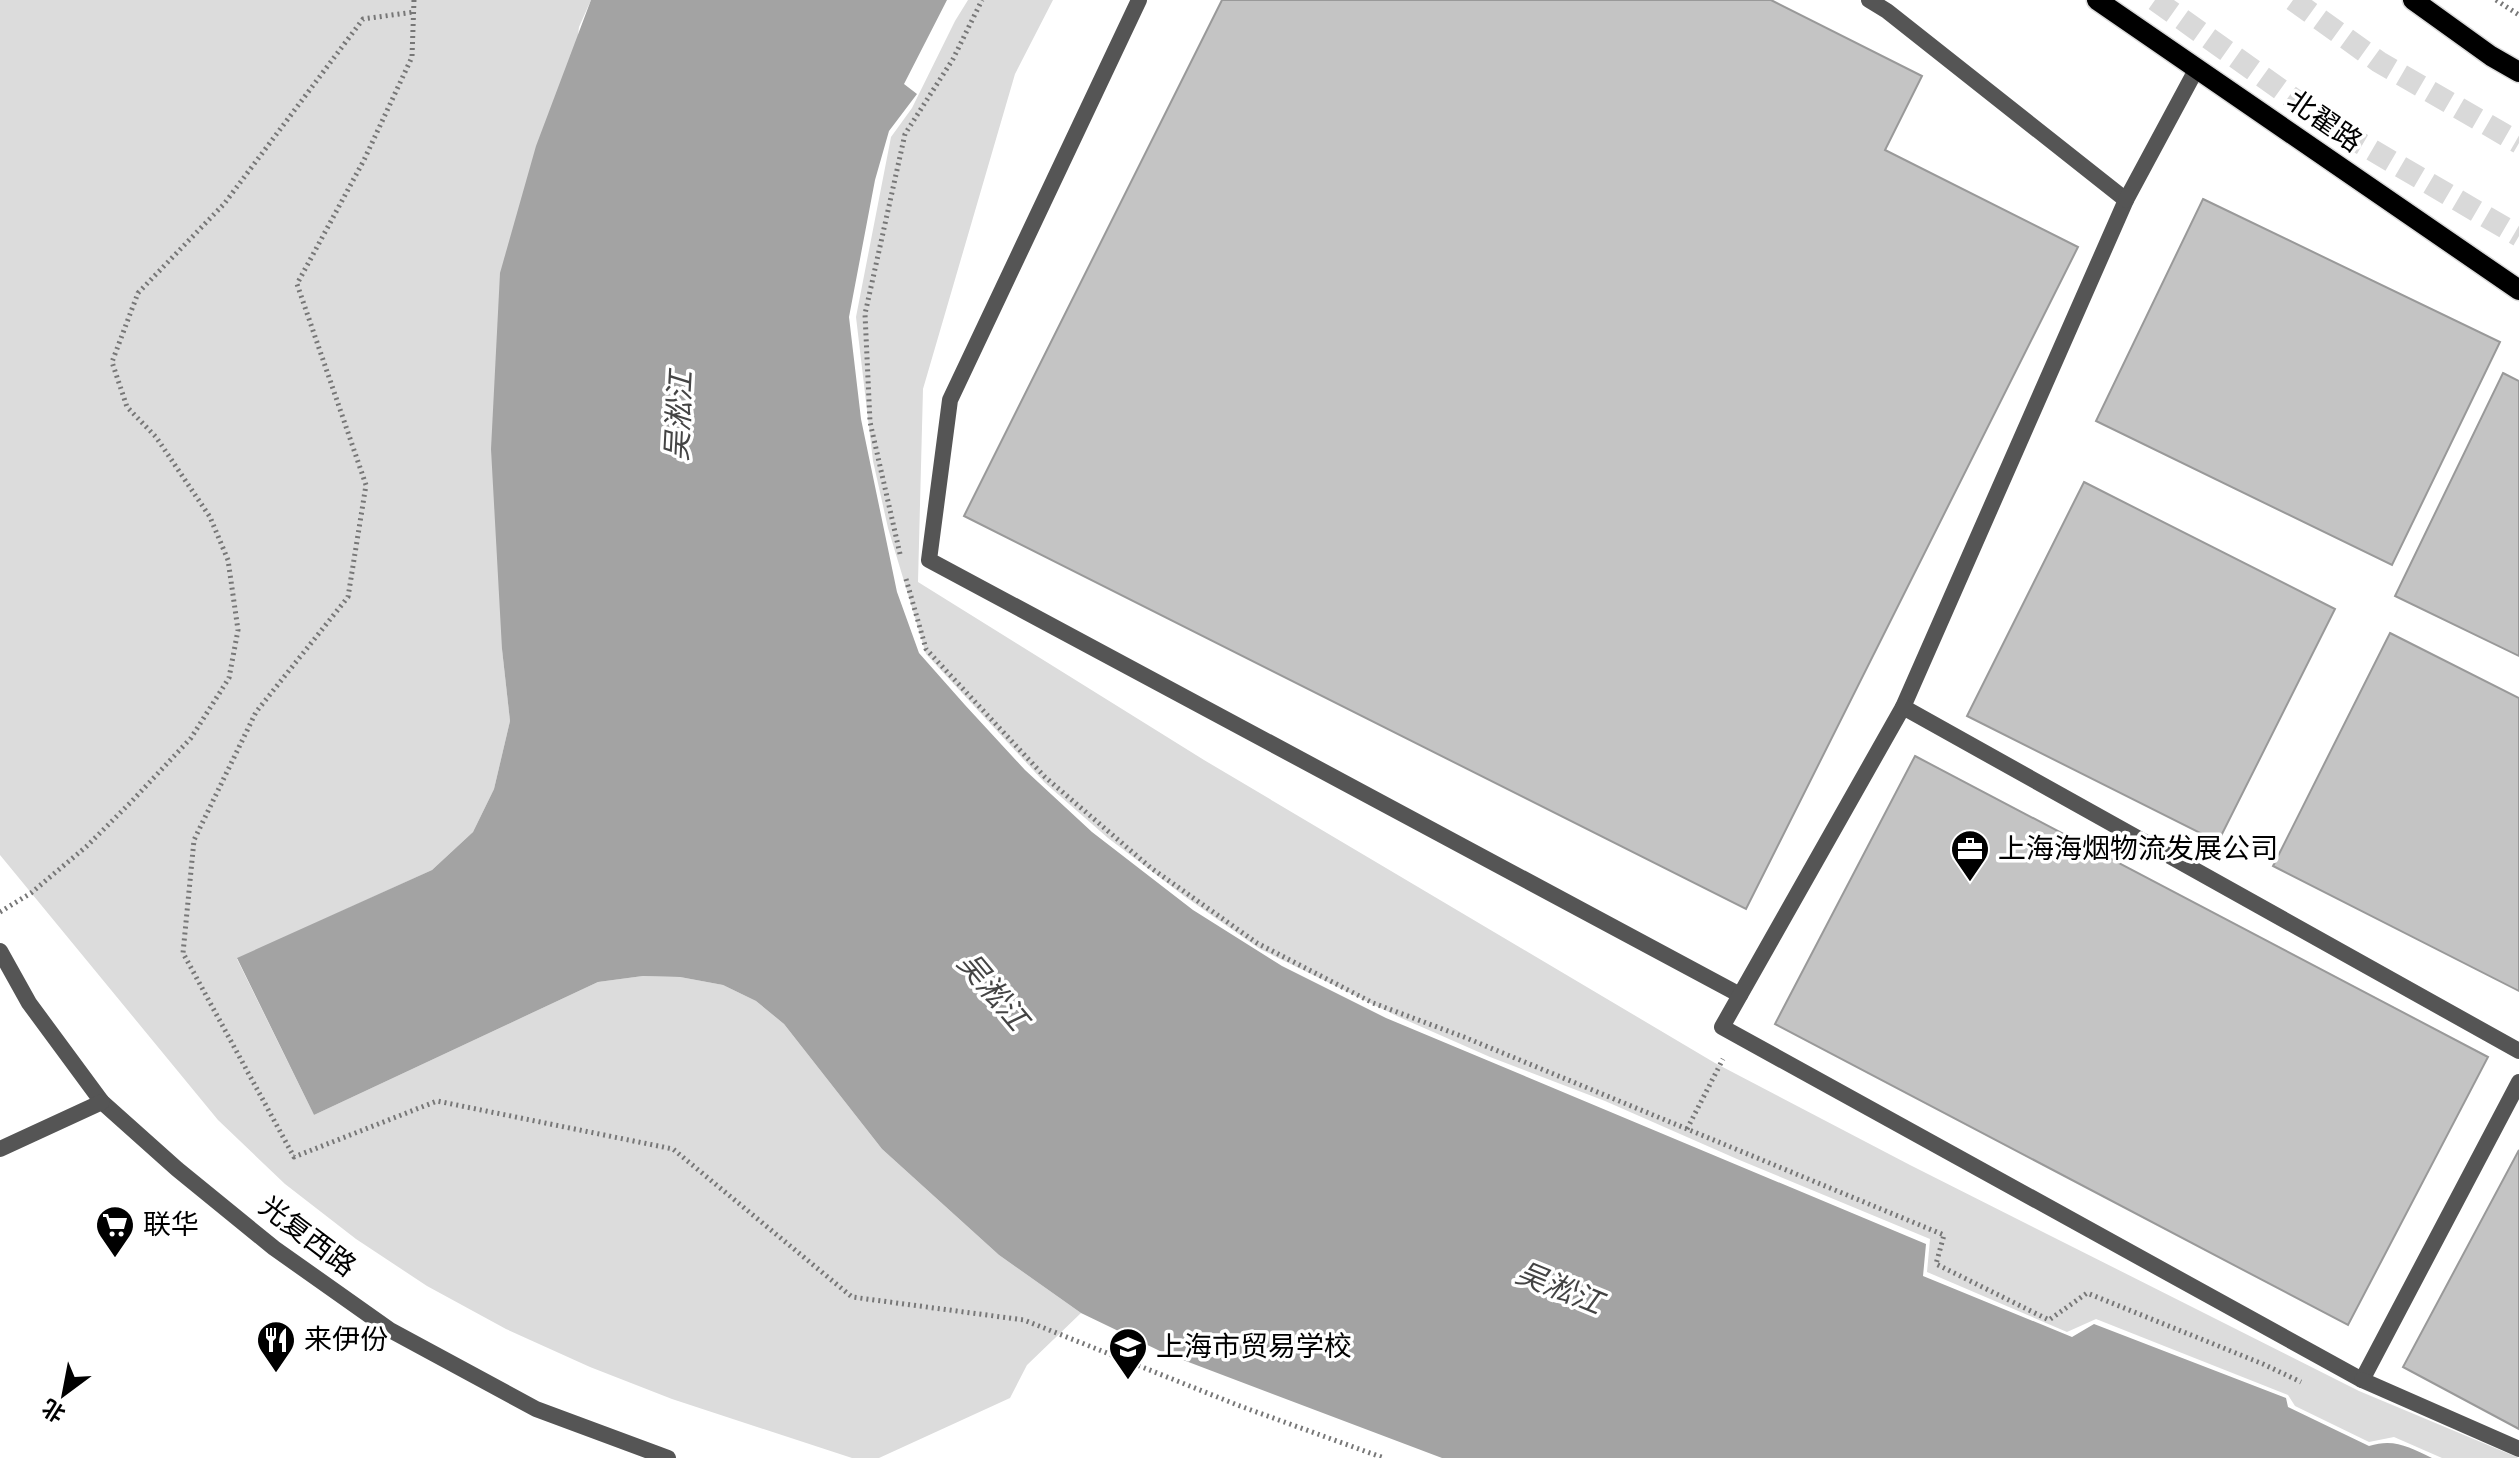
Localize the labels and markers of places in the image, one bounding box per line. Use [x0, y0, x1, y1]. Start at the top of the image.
office icon: 上海海烟物流发展公司 [1949, 828, 1991, 883]
place label: 上海海烟物流发展公司 [1998, 833, 2278, 866]
supermarket icon: 联华 [94, 1204, 136, 1259]
place label: 联华 [143, 1209, 199, 1242]
restaurant icon: 来伊份 [255, 1319, 297, 1374]
place label: 来伊份 [304, 1324, 388, 1357]
school or university icon: 上海市贸易学校 [1107, 1326, 1149, 1381]
place label: 上海市贸易学校 [1156, 1331, 1352, 1364]

